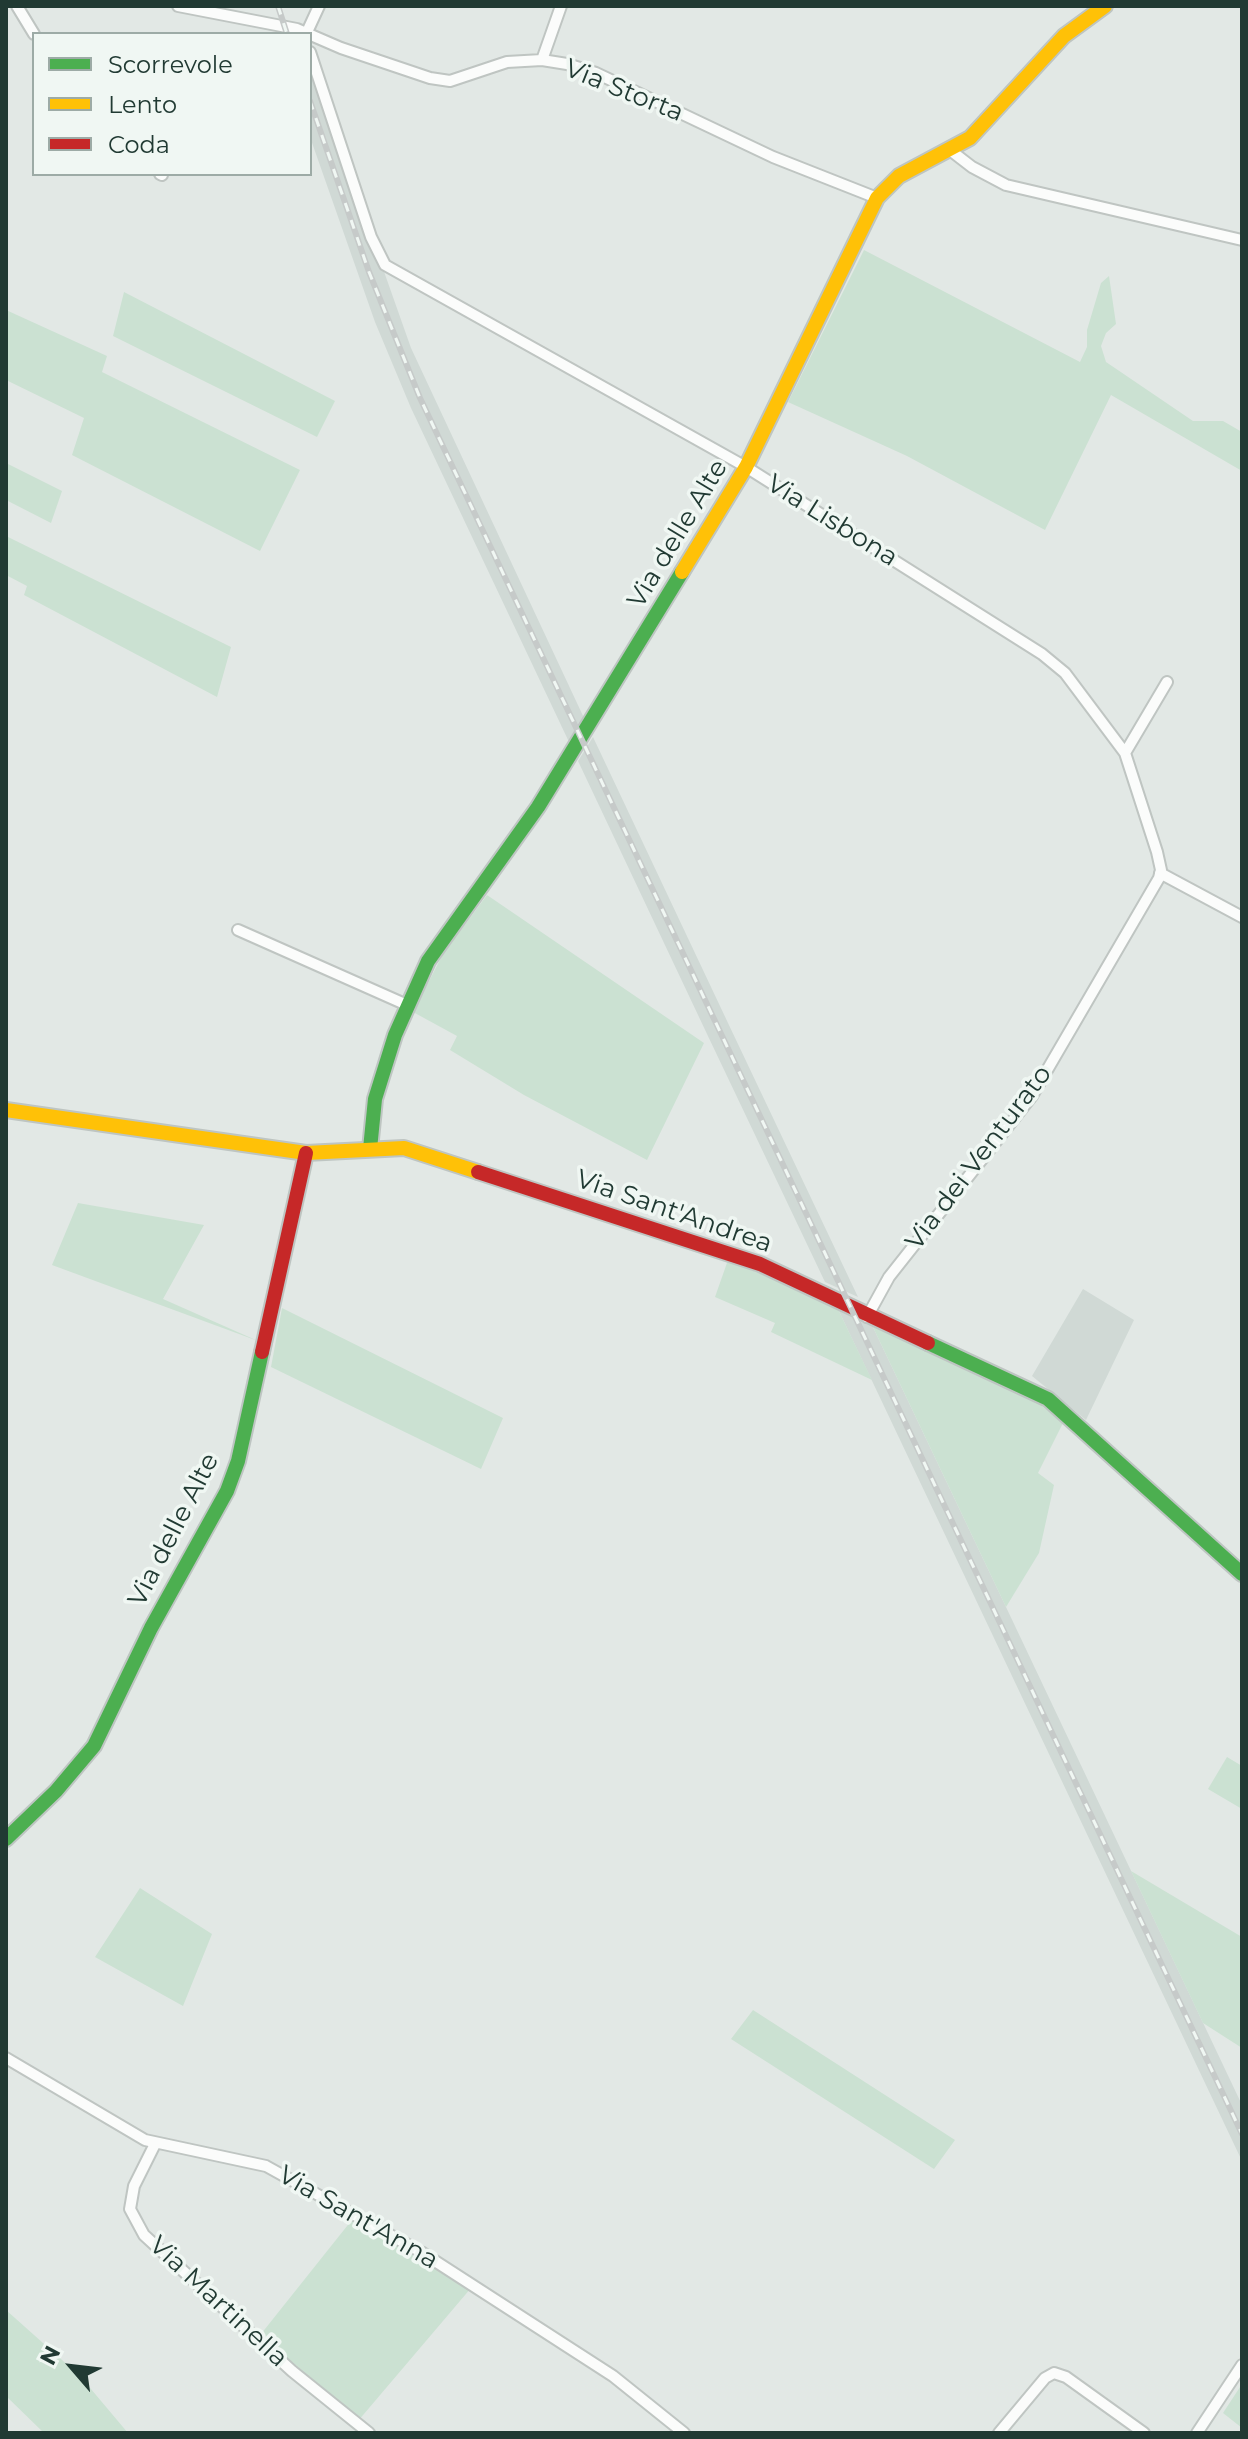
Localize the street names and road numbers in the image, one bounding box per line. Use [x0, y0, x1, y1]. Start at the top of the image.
street label: Via Storta [560, 53, 688, 129]
street label: Via delle Alte [621, 454, 735, 614]
street label: Via Lisbona [761, 468, 903, 574]
street label: Via dei Venturato [899, 1060, 1059, 1256]
street label: Via Sant'Andrea [572, 1164, 776, 1260]
street label: Via delle Alte [122, 1448, 226, 1612]
street label: Via Sant'Anna [272, 2160, 444, 2276]
street label: Via Martinella [142, 2230, 294, 2374]

